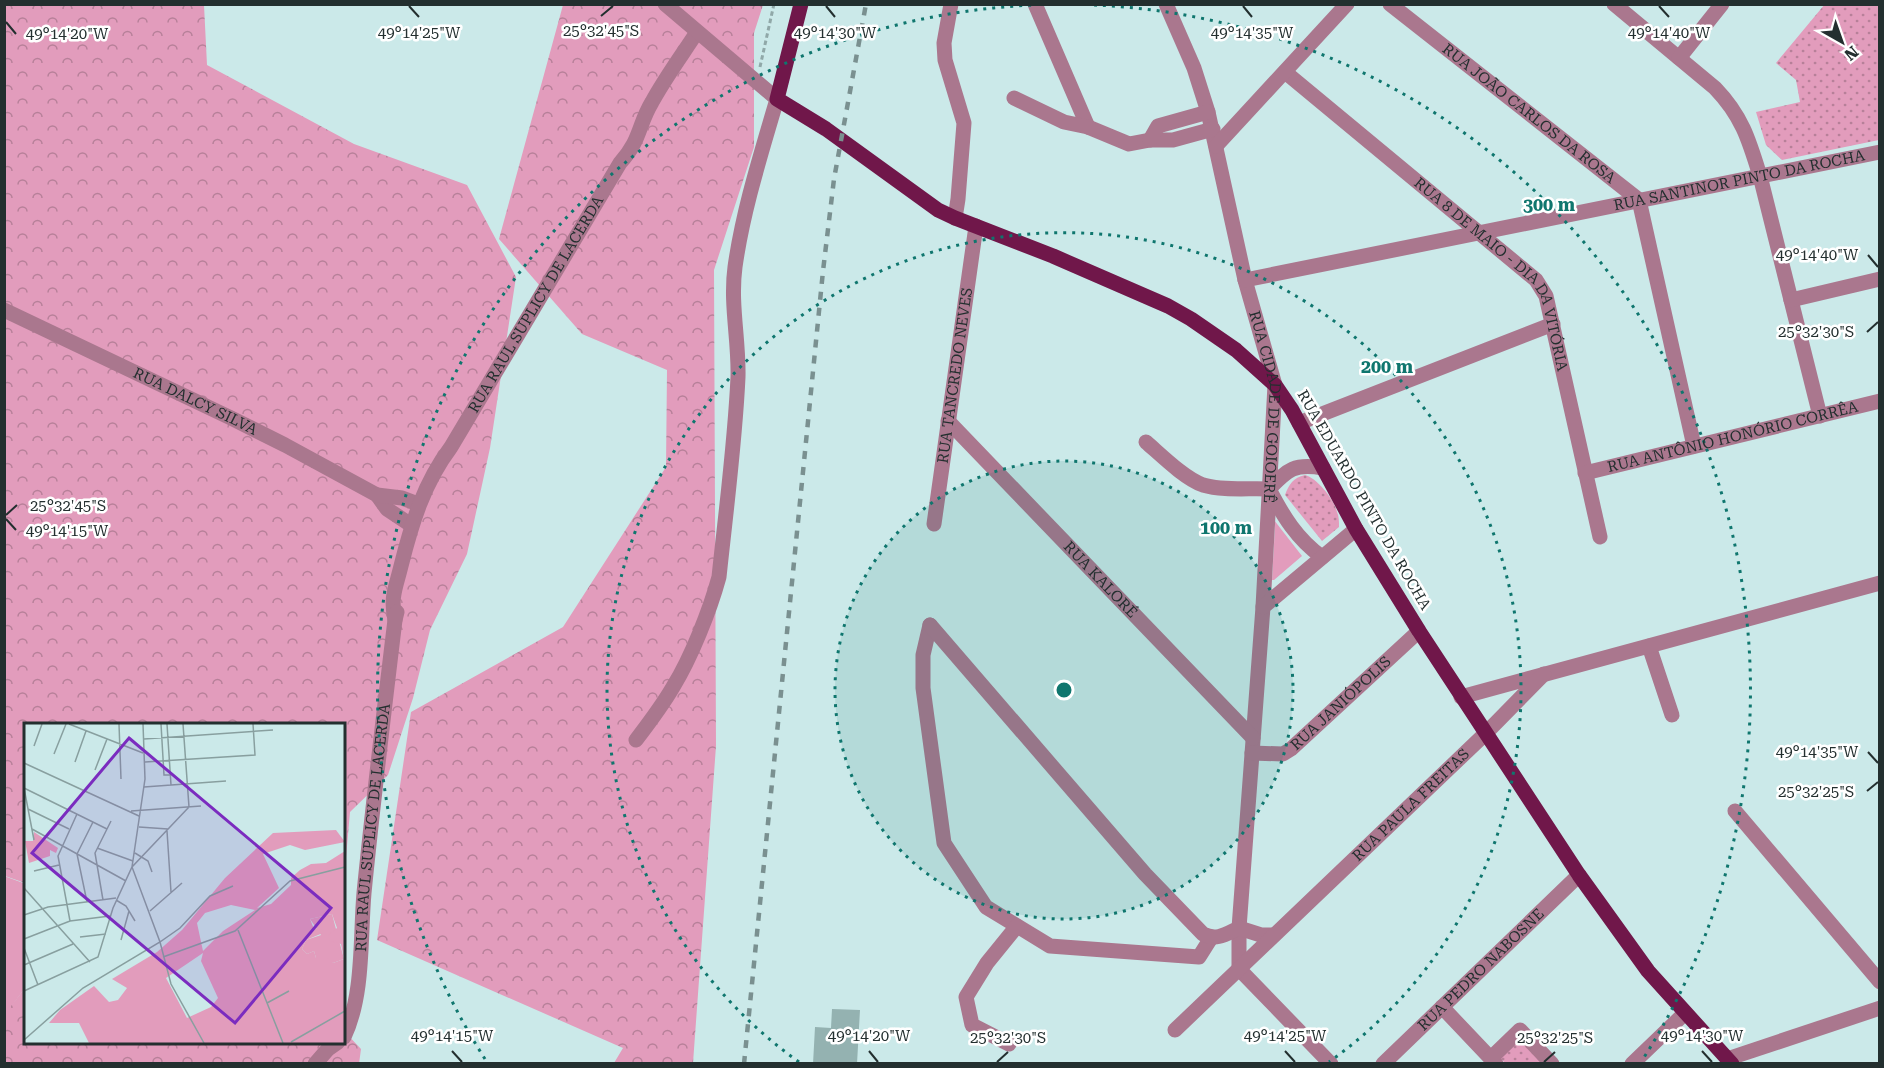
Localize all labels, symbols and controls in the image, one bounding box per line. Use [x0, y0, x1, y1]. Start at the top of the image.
north arrow [1812, 12, 1872, 72]
text: 25°32'45"S [563, 22, 639, 40]
text: 49°14'25"W [378, 24, 461, 42]
text: 49°14'30"W [794, 24, 877, 42]
text: 49°14'35"W [1211, 24, 1294, 42]
text: 49°14'40"W [1628, 24, 1711, 42]
text: 49°14'20"W [26, 25, 109, 43]
street label: RUA JOÃO CARLOS DA ROSA [1439, 40, 1620, 187]
text: N [1840, 42, 1862, 64]
street label: RUA SANTINOR PINTO DA ROCHA [1612, 146, 1867, 215]
street label: RUA 8 DE MAIO - DIA DA VITÓRIA [1410, 174, 1572, 373]
street label: RUA RAUL SUPLICY DE LACERDA [464, 192, 608, 416]
text: 300 m [1523, 194, 1576, 215]
text: 49°14'40"W [1776, 246, 1859, 264]
street label: RUA TANCREDO NEVES [934, 286, 976, 464]
street label: RUA CIDADE DE GOIOERÊ [1245, 309, 1284, 504]
text: 25°32'30"S [1778, 323, 1854, 341]
text: 200 m [1361, 356, 1414, 377]
street label: RUA DALCY SILVA [130, 364, 261, 439]
street label: RUA EDUARDO PINTO DA ROCHA [1293, 387, 1435, 614]
street label: RUA ANTÔNIO HONÓRIO CORRÊA [1606, 398, 1860, 476]
text: 25°32'45"S [30, 497, 106, 515]
text: 100 m [1200, 517, 1253, 538]
text: 49°14'15"W [26, 522, 109, 540]
street label: RUA KALORÉ [1060, 538, 1141, 621]
street label: RUA JANIÓPOLIS [1287, 652, 1395, 754]
centre of rings [1054, 680, 1074, 700]
street label: RUA RAUL SUPLICY DE LACERDA [352, 702, 394, 952]
inset map [24, 723, 345, 1044]
text: 49°14'35"W [1776, 743, 1859, 761]
street label: RUA PAULA FREITAS [1349, 745, 1473, 865]
text: 25°32'25"S [1778, 783, 1854, 801]
street label: RUA PEDRO NABOSNE [1414, 905, 1548, 1034]
text: 49°14'15"W [411, 1027, 494, 1045]
text: 49°14'20"W [828, 1027, 911, 1045]
text: 49°14'25"W [1244, 1027, 1327, 1045]
text: 49°14'30"W [1661, 1027, 1744, 1045]
text: 25°32'30"S [970, 1029, 1046, 1047]
text: 25°32'25"S [1517, 1029, 1593, 1047]

